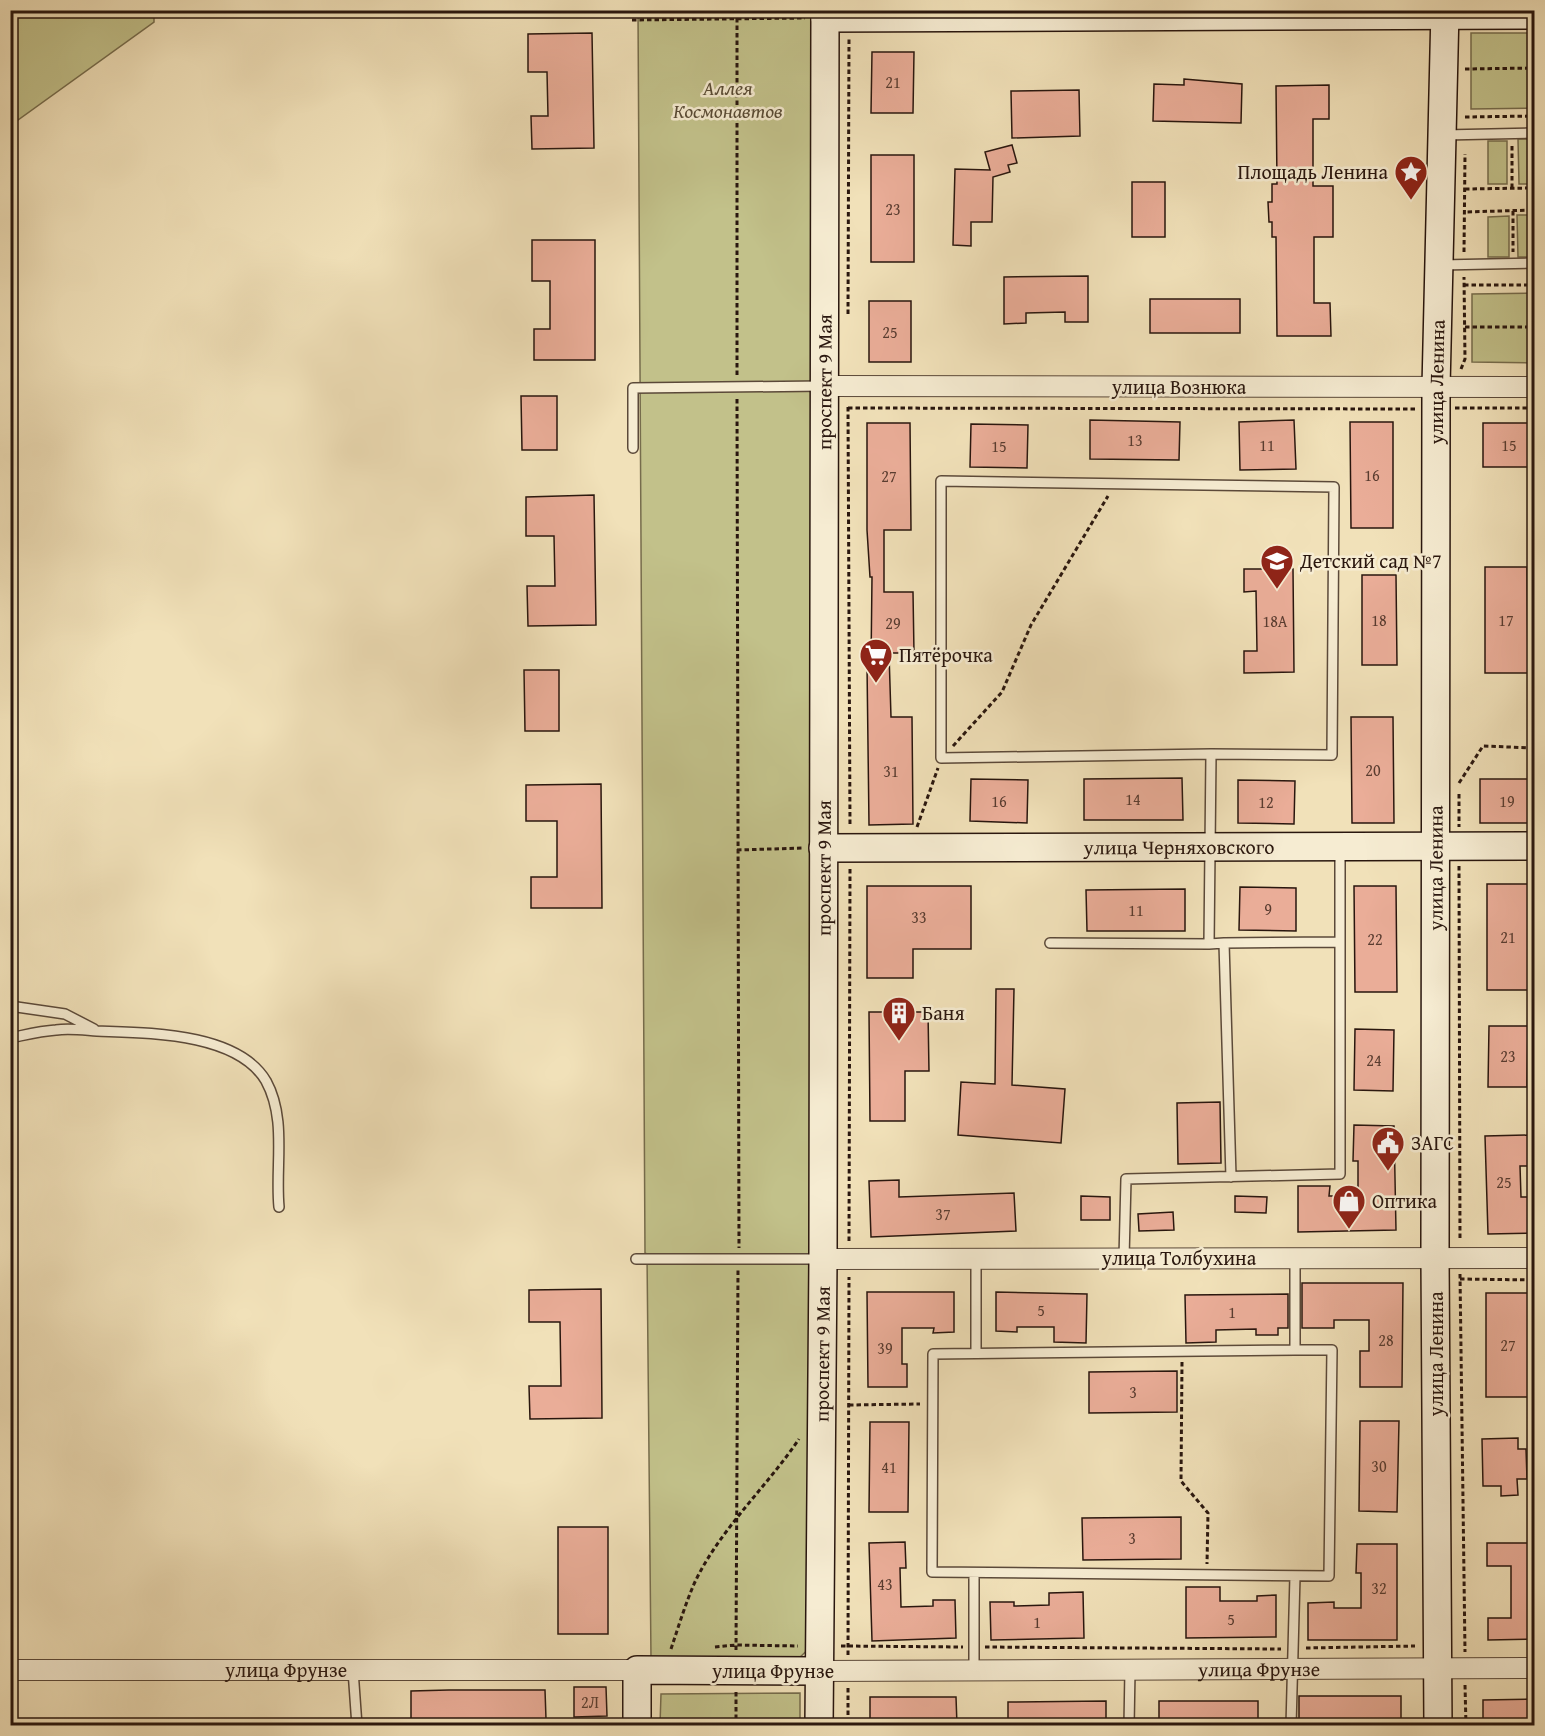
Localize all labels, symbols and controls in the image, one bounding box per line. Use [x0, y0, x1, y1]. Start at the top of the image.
house number: 21 [885, 70, 901, 94]
park label: Аллея Космонавтов [673, 73, 783, 125]
place icon: Площадь Ленина [1393, 154, 1429, 201]
place label: Площадь Ленина [1238, 157, 1388, 186]
house number: 23 [885, 197, 901, 221]
street label: проспект 9 Мая [809, 314, 839, 450]
street label: улица Ленина [1421, 319, 1452, 446]
house number: 25 [882, 320, 898, 344]
street label: улица Вознюка [1111, 372, 1247, 401]
house number: 13 [1127, 428, 1143, 452]
house number: 11 [1259, 433, 1275, 457]
house number: 15 [1501, 433, 1517, 457]
house number: 15 [991, 434, 1007, 458]
house number: 16 [1364, 463, 1380, 487]
house number: 27 [881, 464, 897, 488]
school or university icon: Детский сад №7 [1259, 543, 1295, 590]
place label: Детский сад №7 [1299, 546, 1442, 575]
house number: 18 [1371, 608, 1387, 632]
house number: 17 [1498, 608, 1514, 632]
house number: 18А [1262, 609, 1288, 633]
house number: 29 [885, 611, 901, 635]
supermarket icon: Пятёрочка [858, 637, 894, 684]
place label: Пятёрочка [899, 640, 993, 669]
house number: 20 [1365, 758, 1381, 782]
house number: 31 [883, 759, 899, 783]
house number: 14 [1125, 787, 1141, 811]
house number: 16 [991, 789, 1007, 813]
house number: 19 [1499, 789, 1515, 813]
house number: 12 [1258, 790, 1274, 814]
street label: проспект 9 Мая [809, 800, 838, 936]
street label: улица Ленина [1420, 805, 1450, 932]
street label: улица Черняховского [1082, 832, 1275, 861]
house number: 9 [1264, 897, 1272, 921]
house number: 11 [1128, 898, 1144, 922]
house number: 33 [911, 905, 927, 929]
house number: 21 [1500, 925, 1516, 949]
house number: 22 [1367, 927, 1383, 951]
building icon: Баня [881, 995, 917, 1042]
place label: Баня [922, 998, 965, 1027]
house number: 23 [1500, 1044, 1516, 1068]
house number: 24 [1366, 1048, 1382, 1072]
public building icon: ЗАГС [1370, 1125, 1406, 1172]
place label: ЗАГС [1411, 1128, 1454, 1157]
house number: 25 [1496, 1170, 1512, 1194]
shop icon: Оптика [1331, 1183, 1367, 1230]
place label: Оптика [1372, 1186, 1437, 1215]
house number: 37 [935, 1202, 951, 1226]
street label: улица Толбухина [1101, 1243, 1257, 1272]
street label: проспект 9 Мая [807, 1286, 837, 1422]
street label: улица Ленина [1421, 1291, 1450, 1418]
house number: 5 [1037, 1298, 1045, 1322]
house number: 1 [1228, 1300, 1236, 1324]
house number: 28 [1378, 1328, 1394, 1352]
house number: 27 [1500, 1333, 1516, 1357]
house number: 39 [877, 1336, 893, 1360]
house number: 3 [1129, 1380, 1137, 1404]
house number: 30 [1371, 1454, 1387, 1478]
house number: 41 [881, 1455, 897, 1479]
house number: 3 [1128, 1526, 1136, 1550]
house number: 43 [877, 1572, 893, 1596]
house number: 32 [1371, 1576, 1387, 1600]
house number: 5 [1227, 1607, 1235, 1631]
house number: 1 [1033, 1610, 1041, 1634]
street label: улица Фрунзе [1197, 1654, 1320, 1683]
street label: улица Фрунзе [224, 1655, 347, 1684]
street label: улица Фрунзе [711, 1656, 834, 1685]
house number: 2Л [581, 1690, 599, 1714]

